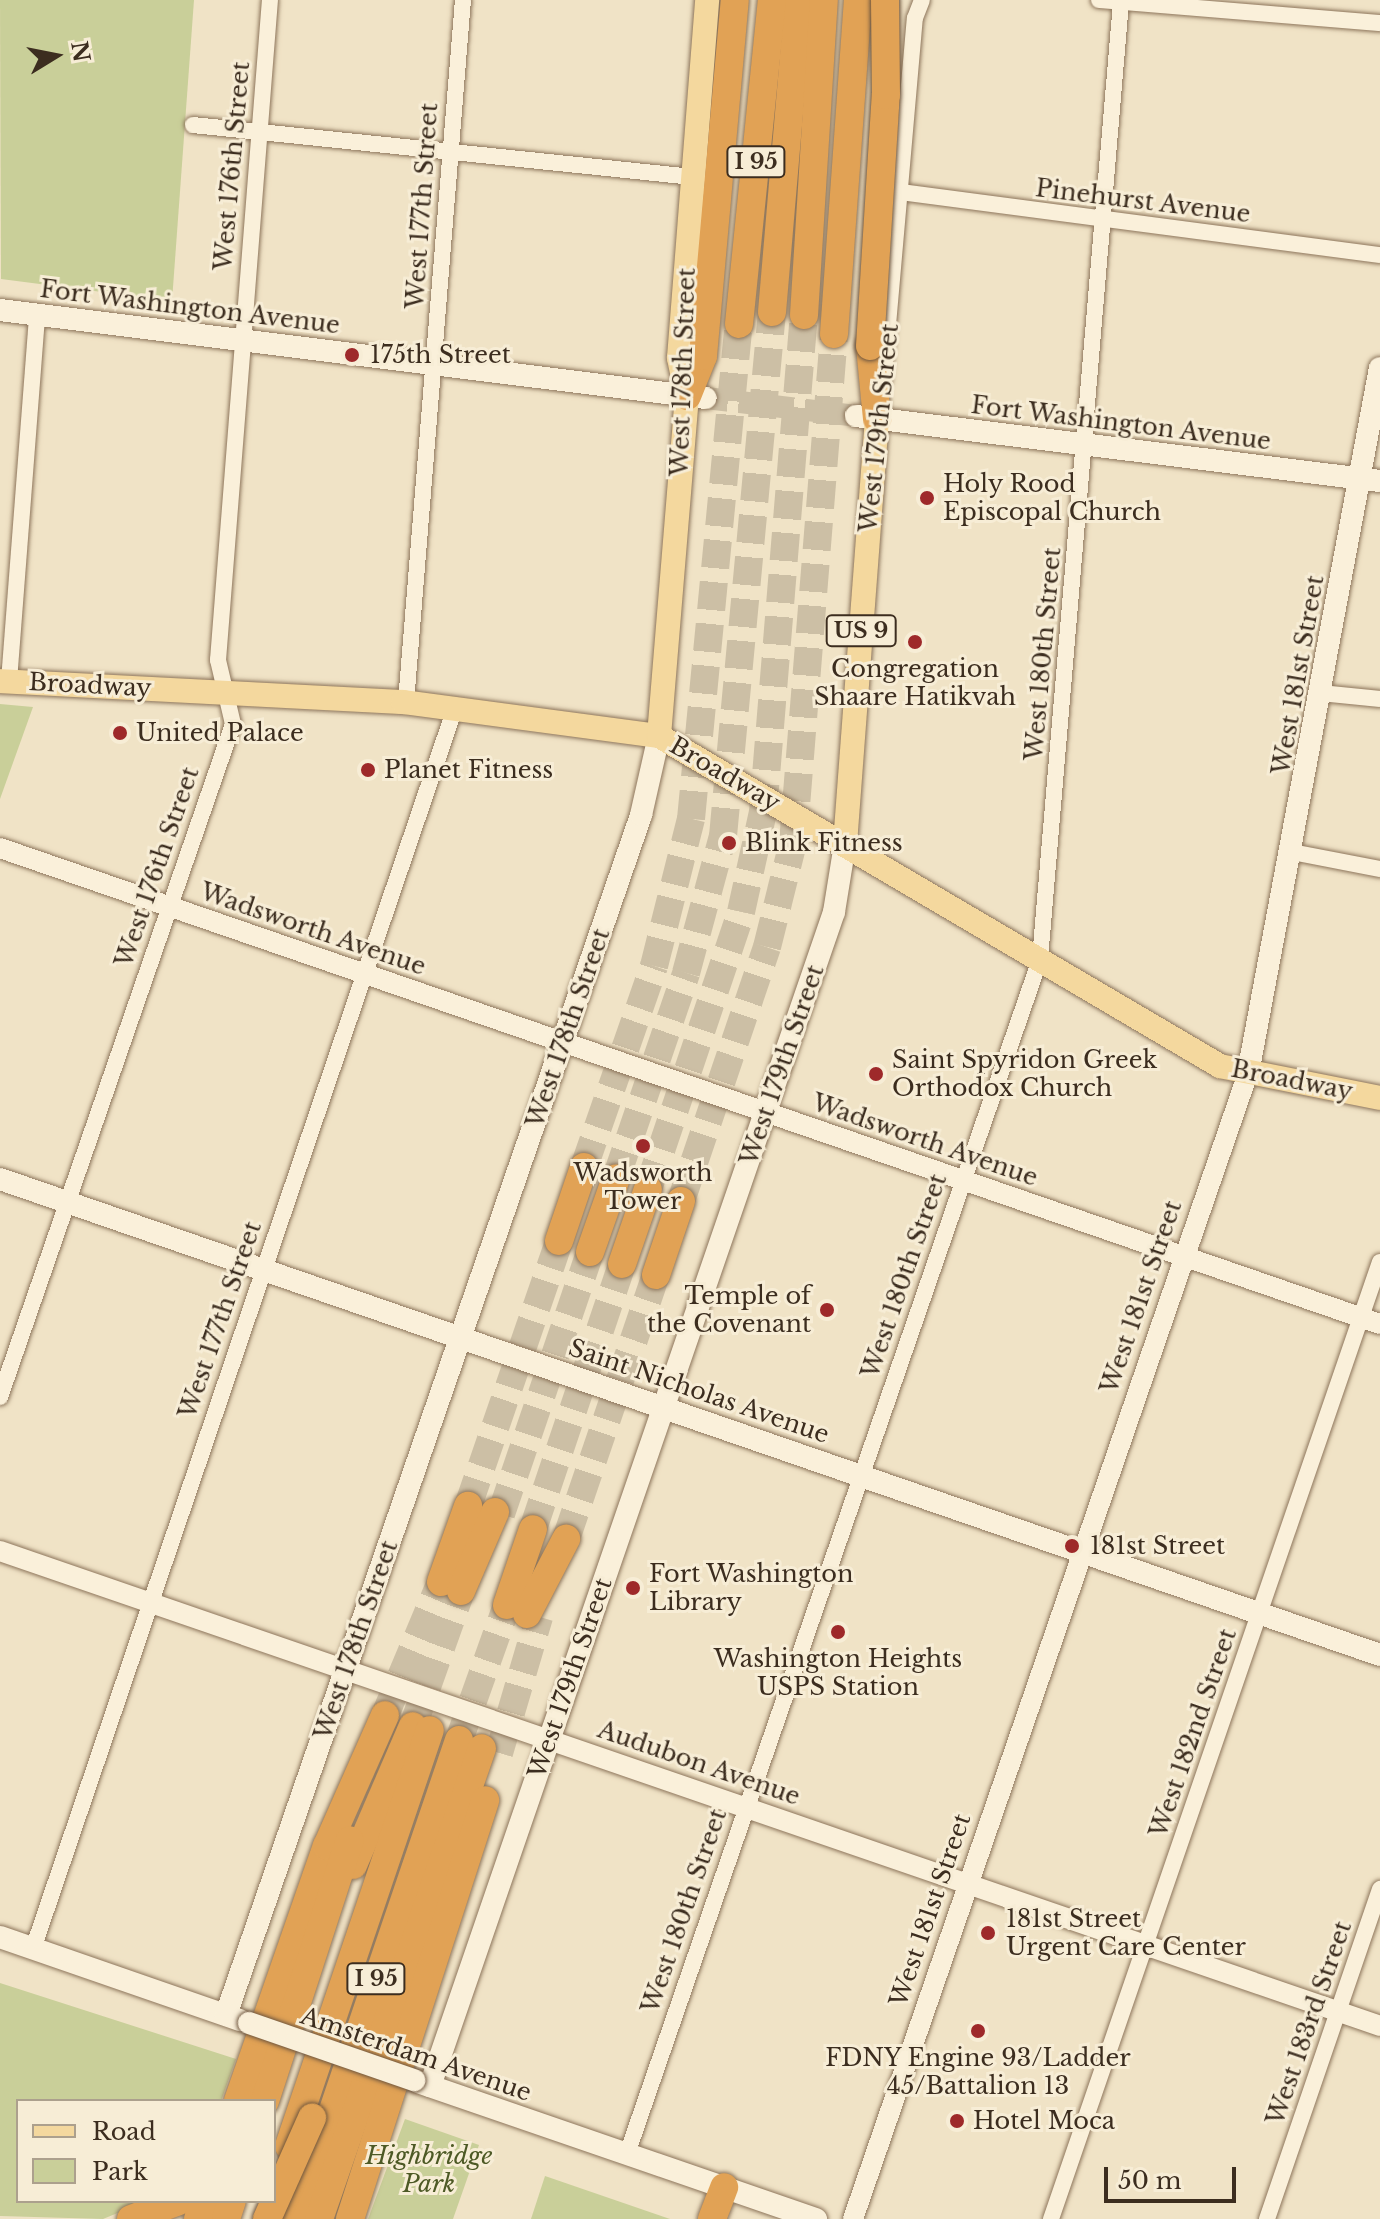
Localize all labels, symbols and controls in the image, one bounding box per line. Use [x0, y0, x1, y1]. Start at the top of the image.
north arrow [16, 16, 96, 96]
text: N [65, 39, 95, 64]
street label: West 176th Street [209, 60, 255, 272]
street label: West 177th Street [400, 102, 444, 310]
road number: I 95 [726, 144, 786, 180]
street label: Pinehurst Avenue [1033, 173, 1253, 229]
street label: West 178th Street [665, 267, 701, 477]
street label: Fort Washington Avenue [38, 274, 342, 340]
street label: West 179th Street [854, 322, 904, 534]
place label: 175th Street [370, 341, 511, 369]
marker: 175th Street [341, 344, 363, 366]
street label: Fort Washington Avenue [969, 390, 1273, 456]
place label: Holy Rood Episcopal Church [943, 470, 1161, 526]
marker: Holy Rood Episcopal Church [918, 489, 936, 507]
street label: West 180th Street [1019, 546, 1067, 762]
street label: West 181st Street [1266, 573, 1330, 777]
road number: US 9 [825, 613, 897, 649]
marker: Congregation Shaare Hatikvah [906, 633, 924, 651]
place label: Congregation Shaare Hatikvah [814, 655, 1016, 711]
street label: Broadway [28, 667, 152, 703]
place label: United Palace [136, 719, 304, 747]
marker: United Palace [111, 724, 129, 742]
street label: Broadway [665, 731, 785, 817]
place label: Planet Fitness [384, 756, 553, 784]
marker: Planet Fitness [359, 761, 377, 779]
street label: West 176th Street [109, 763, 205, 971]
place label: Blink Fitness [745, 829, 903, 857]
marker: Blink Fitness [720, 834, 738, 852]
street label: Wadsworth Avenue [196, 877, 430, 981]
street label: West 178th Street [520, 925, 616, 1131]
street label: West 179th Street [734, 961, 830, 1169]
place label: Saint Spyridon Greek Orthodox Church [892, 1046, 1157, 1102]
street label: Broadway [1229, 1054, 1355, 1106]
marker: Saint Spyridon Greek Orthodox Church [867, 1065, 885, 1083]
street label: Wadsworth Avenue [808, 1088, 1042, 1192]
marker: Wadsworth Tower [634, 1137, 652, 1155]
place label: Wadsworth Tower [573, 1159, 713, 1215]
street label: West 180th Street [856, 1170, 952, 1382]
street label: West 181st Street [1095, 1197, 1187, 1397]
street label: West 177th Street [173, 1218, 267, 1422]
place label: Temple of the Covenant [647, 1282, 811, 1338]
marker: Temple of the Covenant [818, 1301, 836, 1319]
street label: Saint Nicholas Avenue [565, 1333, 833, 1449]
place label: 181st Street [1090, 1532, 1225, 1560]
marker: 181st Street [1061, 1535, 1083, 1557]
street label: West 178th Street [308, 1537, 404, 1743]
place label: Fort Washington Library [649, 1560, 854, 1616]
street label: West 179th Street [522, 1574, 618, 1782]
marker: Fort Washington Library [624, 1579, 642, 1597]
marker: Washington Heights USPS Station [829, 1623, 847, 1641]
street label: West 182nd Street [1144, 1625, 1242, 1841]
place label: Washington Heights USPS Station [714, 1645, 962, 1701]
street label: Audubon Avenue [594, 1715, 804, 1811]
street label: West 180th Street [636, 1805, 732, 2017]
street label: West 181st Street [884, 1810, 976, 2010]
place label: 181st Street Urgent Care Center [1006, 1905, 1246, 1961]
street label: West 183rd Street [1261, 1917, 1357, 2129]
marker: 181st Street Urgent Care Center [977, 1922, 999, 1944]
road number: I 95 [346, 1961, 406, 1997]
street label: Amsterdam Avenue [297, 2001, 535, 2107]
marker: FDNY Engine 93/Ladder 45/Battalion 13 [969, 2022, 987, 2040]
place label: FDNY Engine 93/Ladder 45/Battalion 13 [825, 2044, 1131, 2100]
legend [16, 2099, 276, 2203]
place label: Hotel Moca [973, 2107, 1115, 2135]
marker: Hotel Moca [948, 2112, 966, 2130]
text: Road [92, 2117, 156, 2146]
park label: Highbridge Park [366, 2142, 492, 2198]
scale bar [1108, 2151, 1240, 2201]
text: Park [92, 2157, 148, 2186]
text: 50 m [1118, 2166, 1181, 2195]

